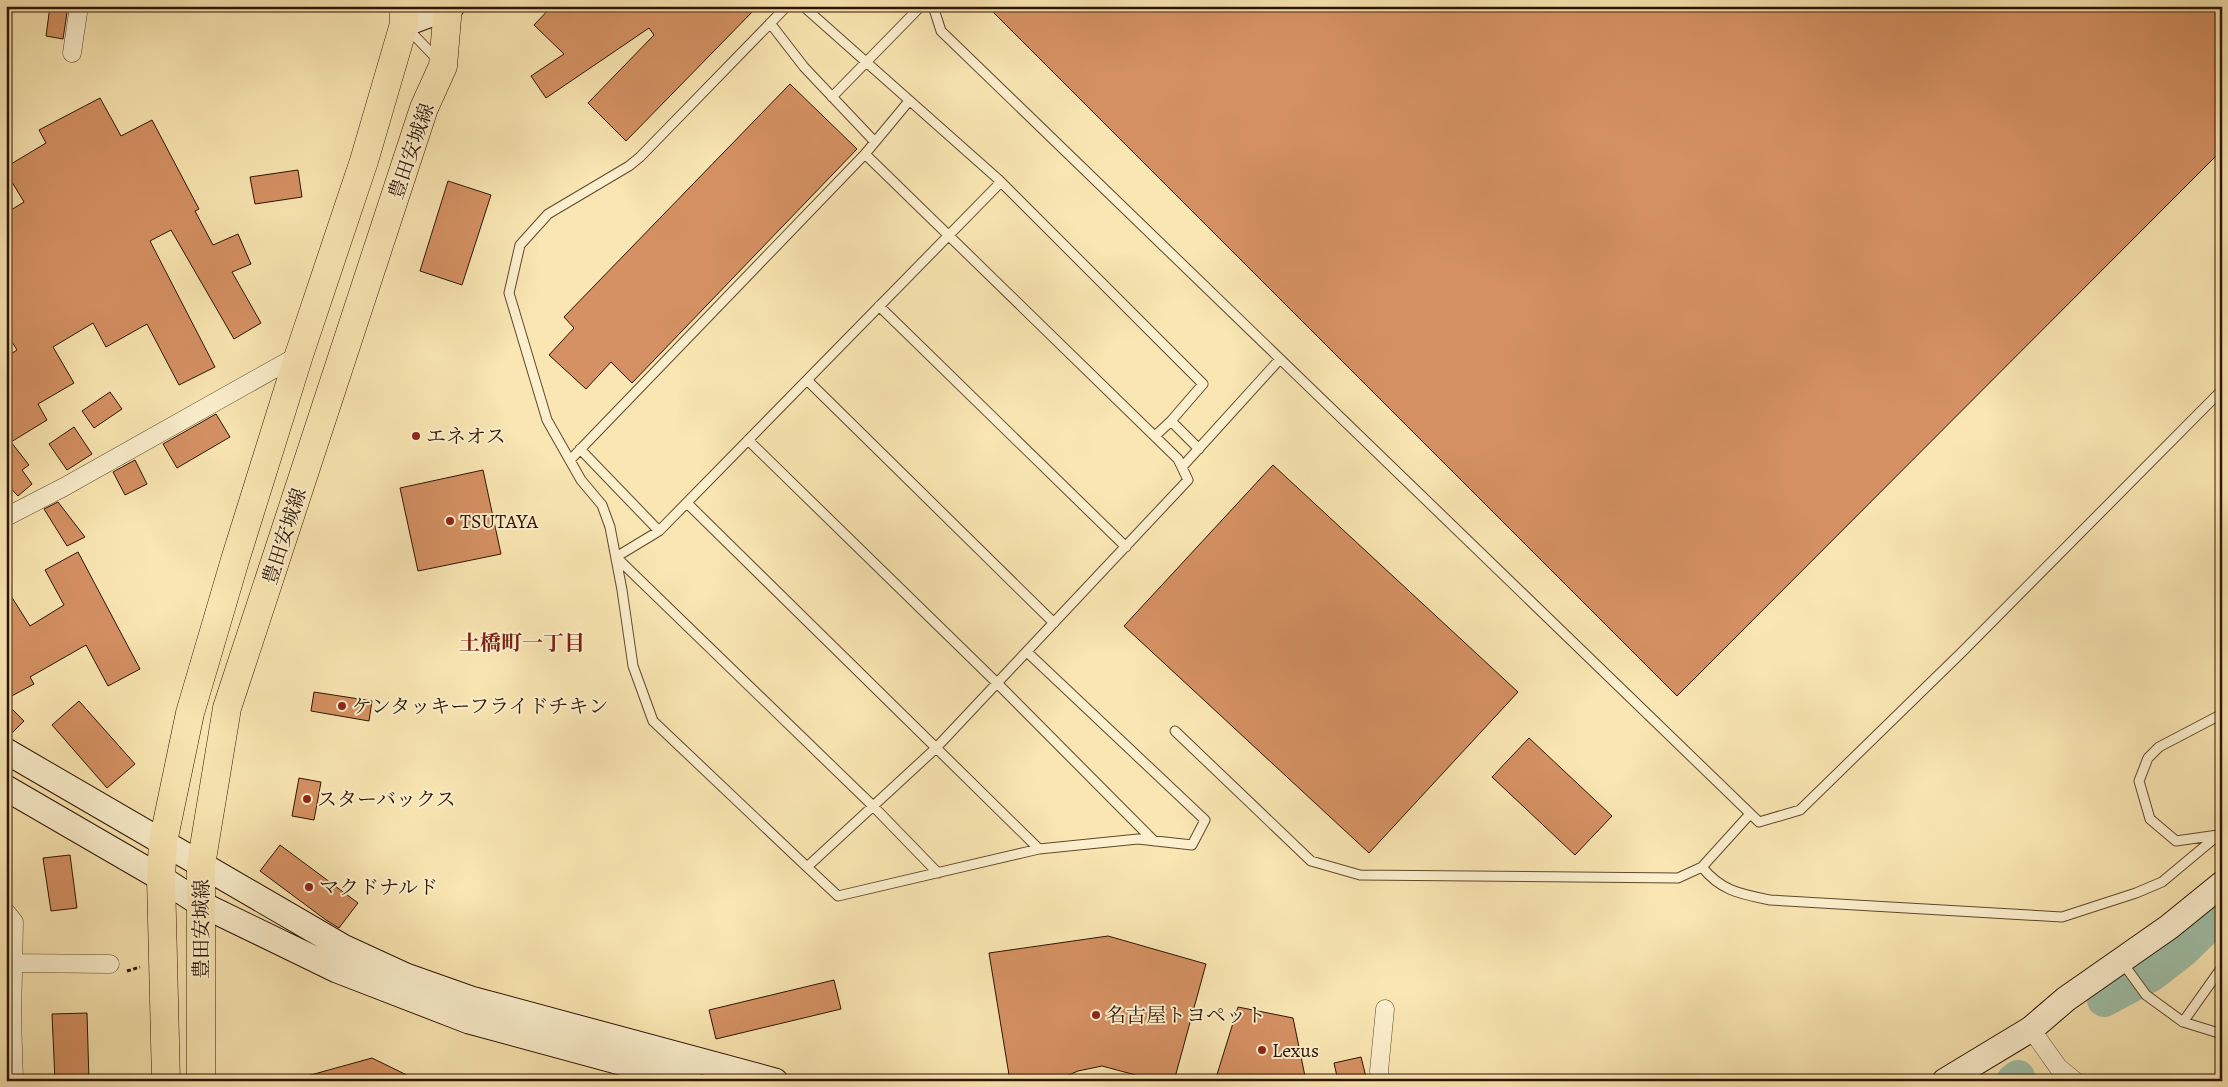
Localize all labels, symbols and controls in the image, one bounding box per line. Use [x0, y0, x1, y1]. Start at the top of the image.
street label: 豊田安城線 [382, 99, 441, 203]
place label: エネオス [426, 423, 506, 450]
marker: エネオス [410, 430, 422, 442]
street label: 豊田安城線 [256, 484, 313, 588]
place label: TSUTAYA [460, 508, 538, 535]
marker: TSUTAYA [444, 515, 456, 527]
district label: 土橋町一丁目 [459, 629, 585, 657]
place label: ケンタッキーフライドチキン [352, 693, 608, 720]
marker: ケンタッキーフライドチキン [336, 700, 348, 712]
place label: スターバックス [317, 786, 456, 813]
marker: スターバックス [301, 793, 313, 805]
place label: マクドナルド [319, 874, 438, 901]
street label: 豊田安城線 [188, 879, 215, 979]
marker: マクドナルド [303, 881, 315, 893]
place label: 名古屋トヨペット [1106, 1002, 1266, 1029]
marker: 名古屋トヨペット [1090, 1009, 1102, 1021]
place label: Lexus [1272, 1037, 1319, 1064]
marker: Lexus [1256, 1044, 1268, 1056]

